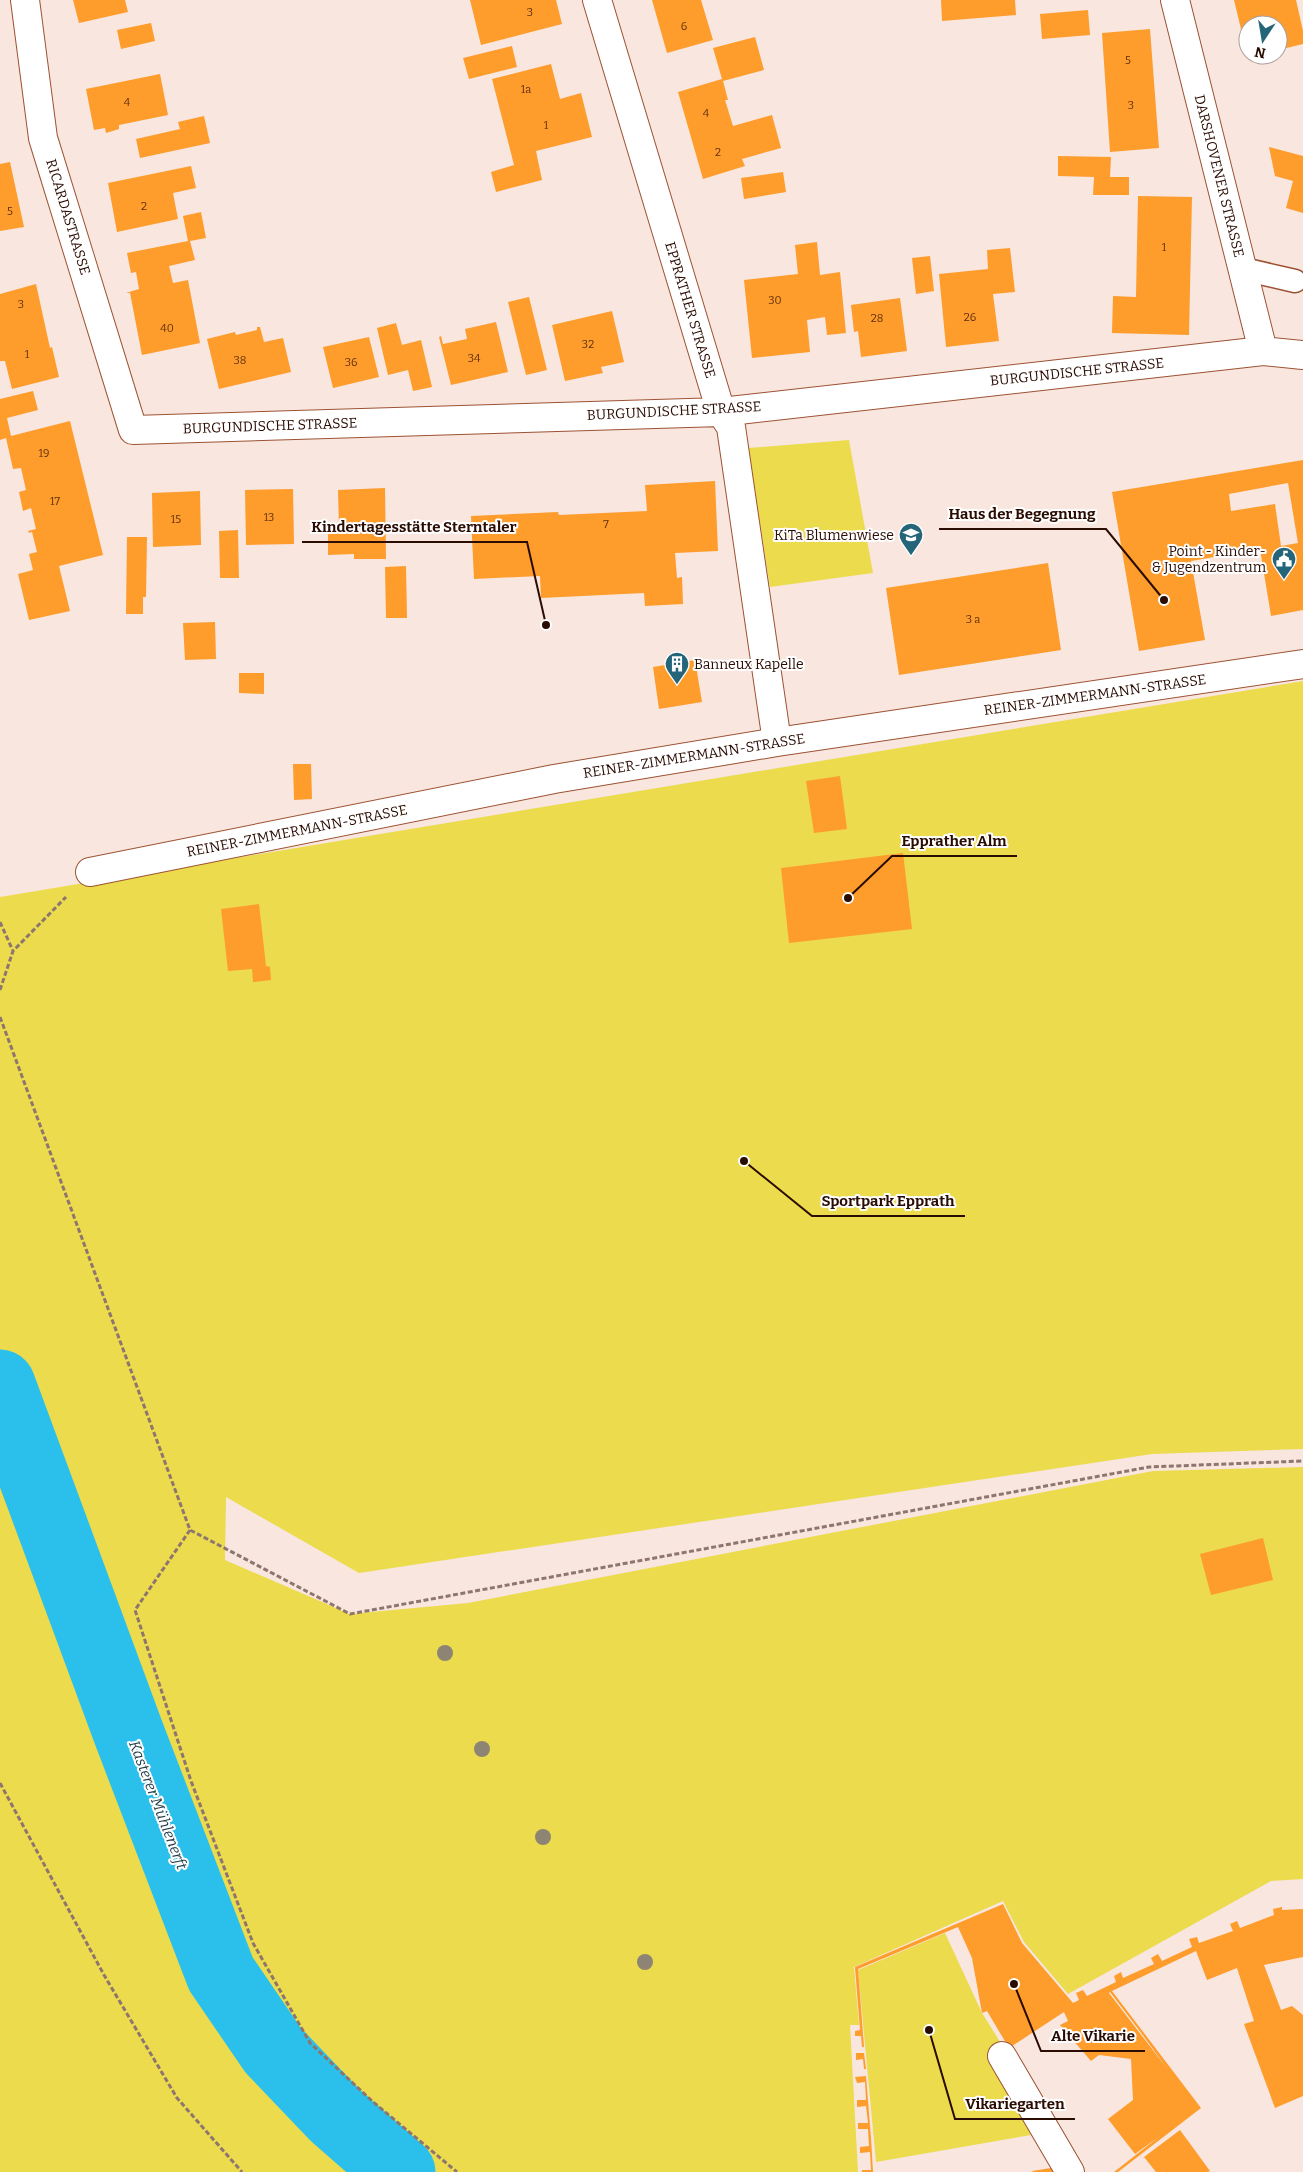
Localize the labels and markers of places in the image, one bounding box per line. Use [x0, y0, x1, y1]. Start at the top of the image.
callout: Haus der Begegnung [939, 499, 1106, 529]
callout: Kindertagesstätte Sterntaler [302, 512, 527, 542]
school or university icon: KiTa Blumenwiese [898, 522, 924, 556]
place label: KiTa Blumenwiese [774, 527, 894, 544]
place label: Point - Kinder- & Jugendzentrum [1151, 543, 1267, 576]
public building icon: Point - Kinder- & Jugendzentrum [1271, 546, 1297, 580]
building icon: Banneux Kapelle [664, 651, 690, 685]
place label: Banneux Kapelle [694, 656, 804, 673]
callout: Epprather Alm [892, 826, 1017, 856]
callout: Sportpark Epprath [812, 1186, 965, 1216]
callout: Alte Vikarie [1041, 2021, 1145, 2051]
callout: Vikariegarten [955, 2089, 1075, 2119]

